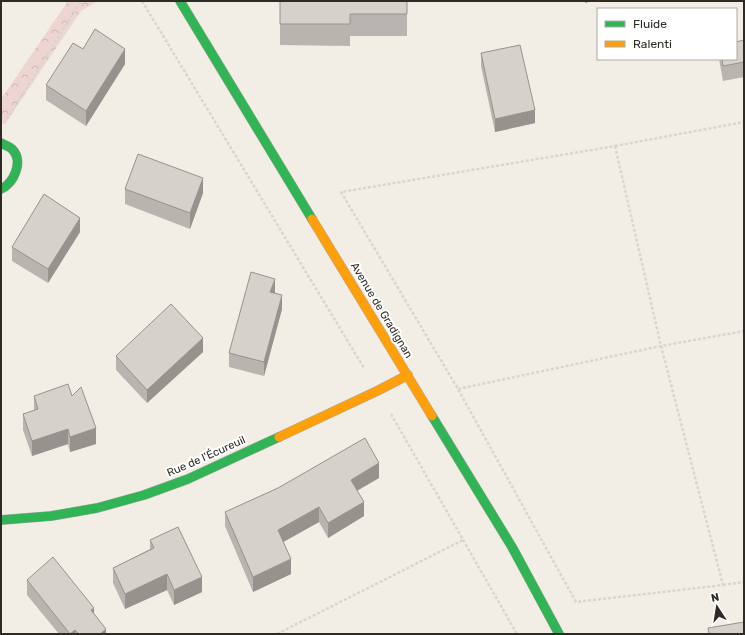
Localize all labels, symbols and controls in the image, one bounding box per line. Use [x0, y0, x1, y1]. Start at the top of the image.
legend [597, 8, 737, 60]
text: Fluide [633, 17, 667, 31]
text: Ralenti [633, 37, 672, 51]
street label: Avenue de Gradignan [348, 260, 415, 361]
street label: Rue de l'Écureuil [165, 433, 248, 480]
north arrow [697, 587, 737, 627]
text: N [710, 591, 720, 605]

